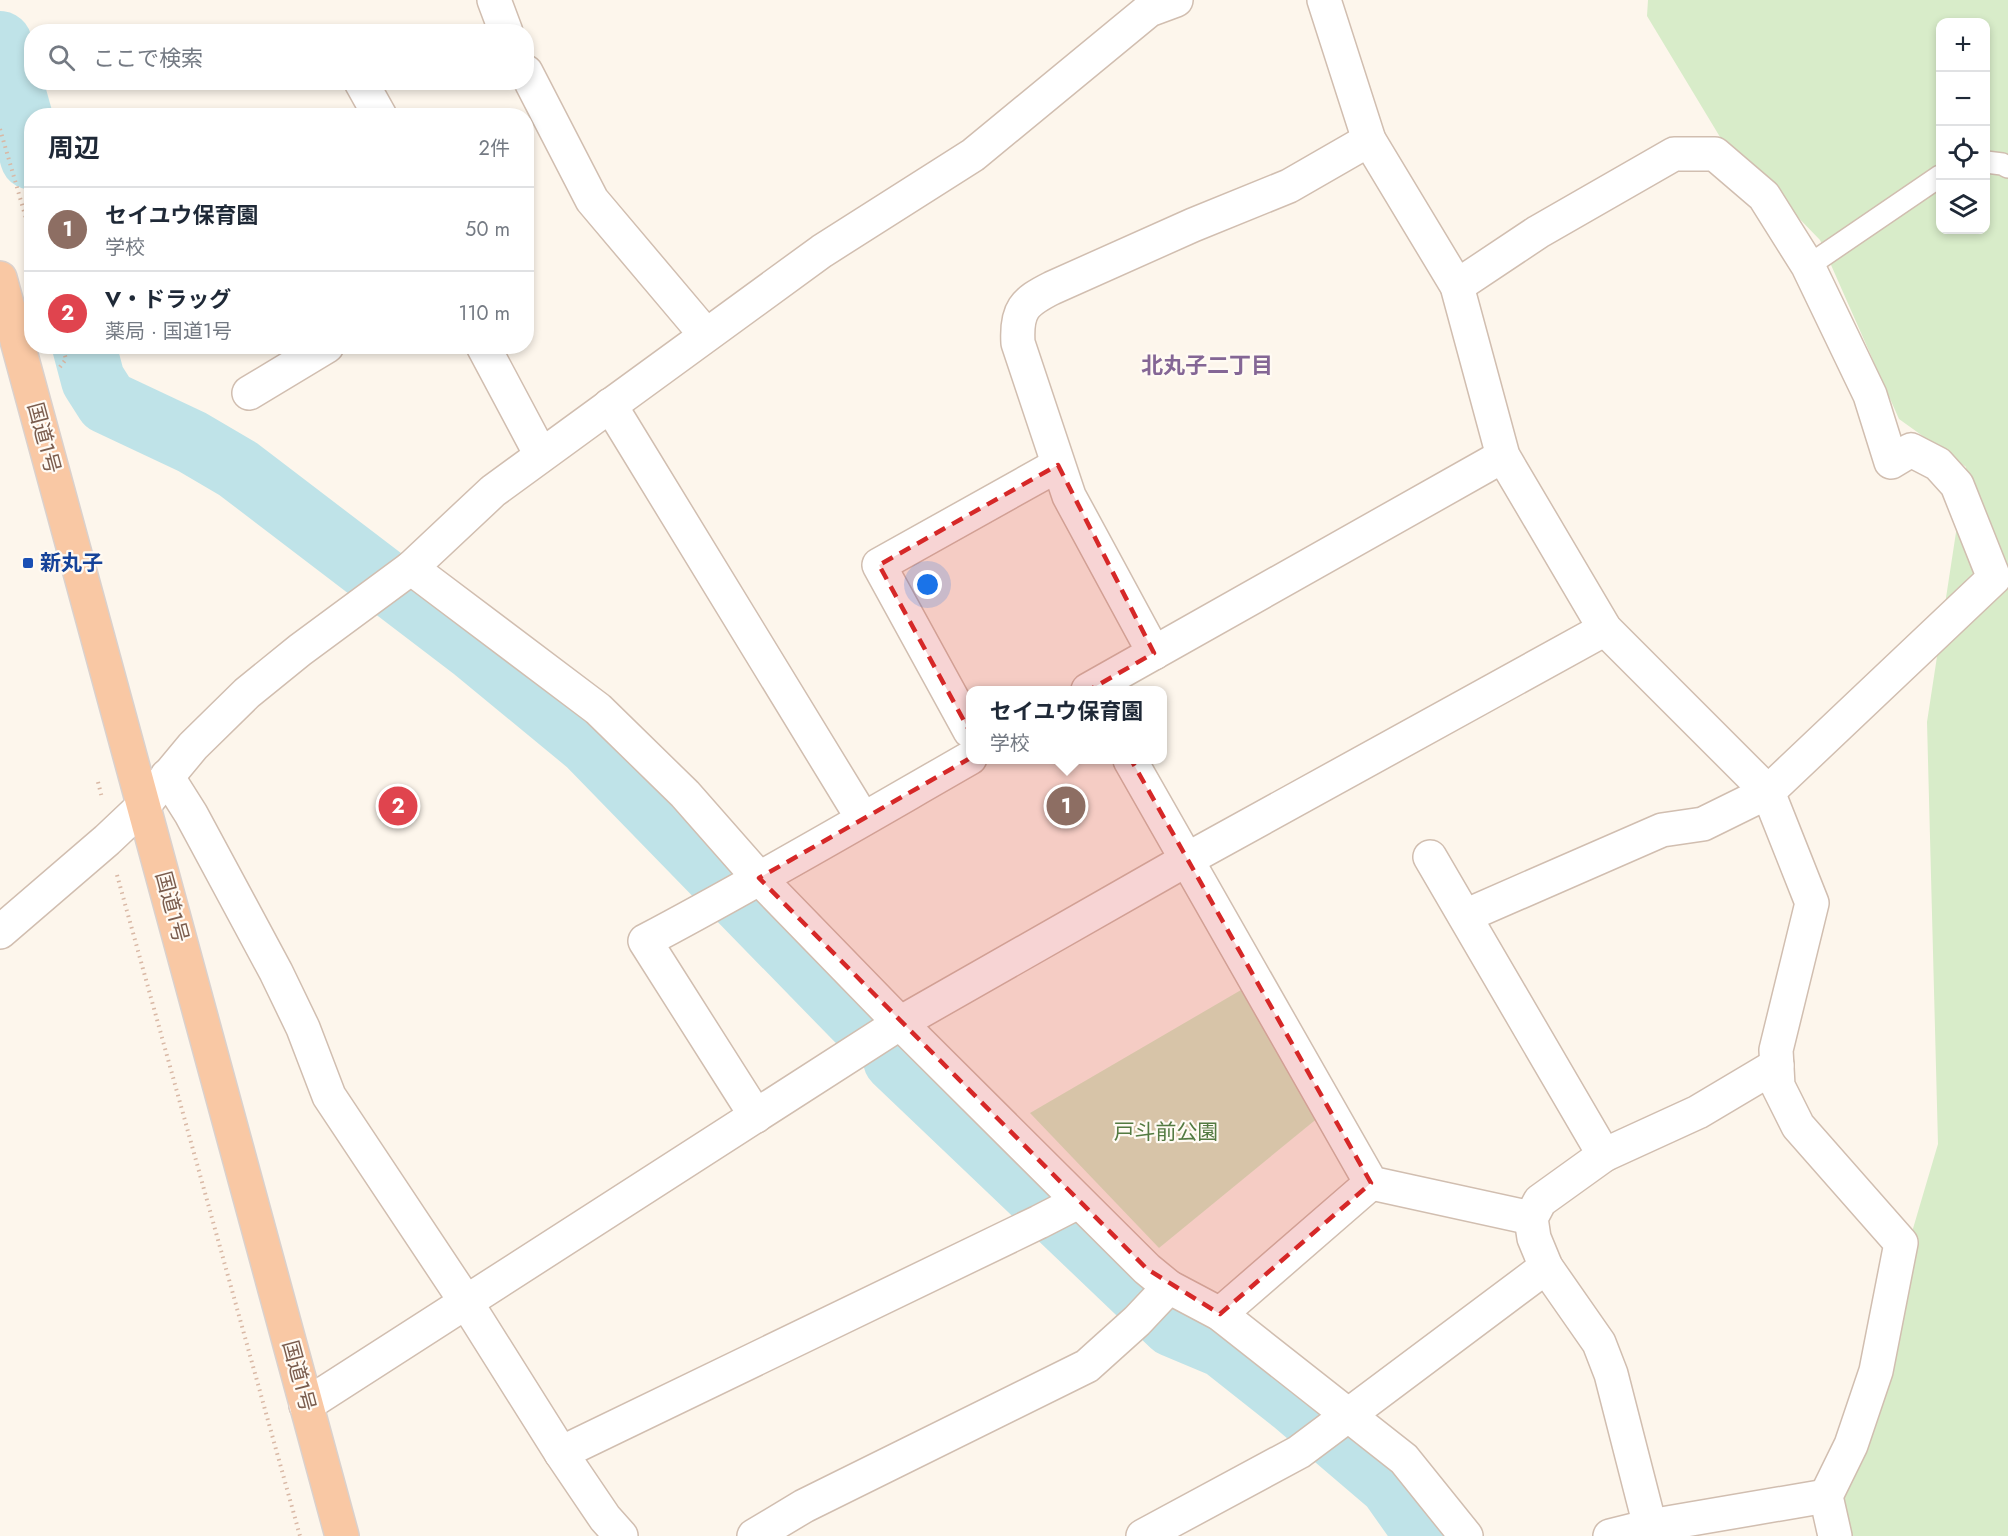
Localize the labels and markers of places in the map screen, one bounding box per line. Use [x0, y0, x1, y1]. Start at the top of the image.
place label: 新丸子 [40, 548, 103, 578]
marker: 新丸子 [21, 556, 35, 570]
pin: 2 [378, 784, 418, 828]
pin: 1 [1046, 784, 1086, 828]

